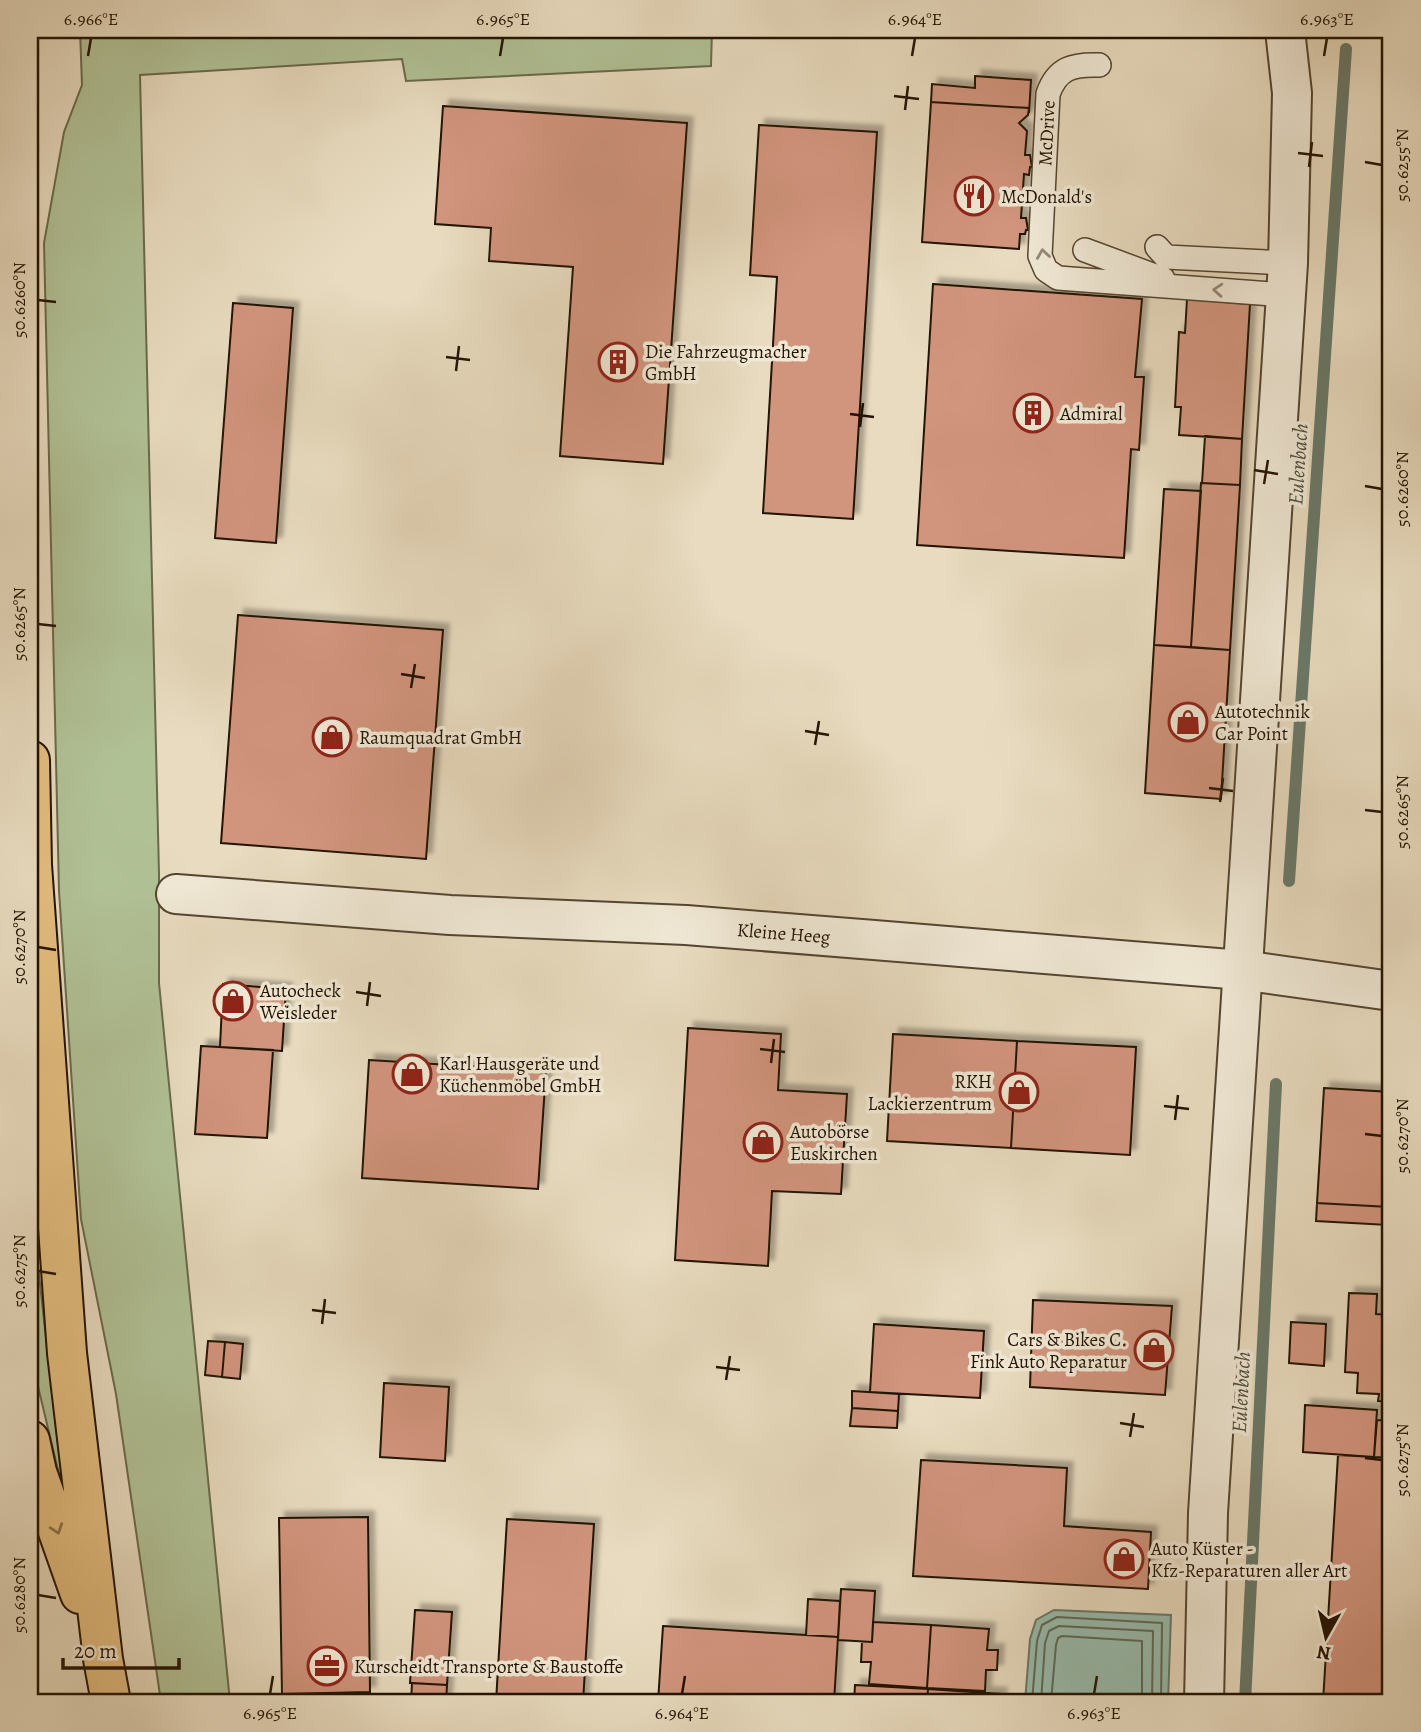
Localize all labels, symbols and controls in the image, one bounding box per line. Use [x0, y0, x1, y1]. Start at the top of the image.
text: 6.966°E [64, 7, 118, 31]
text: 6.965°E [476, 7, 530, 31]
text: 6.964°E [888, 7, 942, 31]
text: 6.963°E [1300, 7, 1354, 31]
street label: McDrive [1032, 99, 1062, 167]
text: 50.6255°N [1390, 128, 1414, 202]
restaurant icon: McDonald's [953, 175, 995, 217]
place label: McDonald's [1001, 184, 1092, 210]
one-way arrow [1035, 248, 1050, 260]
text: 50.6260°N [7, 262, 31, 338]
one-way arrow [1212, 283, 1223, 298]
place label: Die Fahrzeugmacher GmbH [645, 339, 807, 387]
building icon: Die Fahrzeugmacher GmbH [597, 341, 639, 383]
building icon: Admiral [1012, 392, 1054, 434]
place label: Admiral [1059, 401, 1123, 427]
water label: Eulenbach [1281, 422, 1315, 506]
text: 50.6260°N [1390, 451, 1414, 527]
text: 50.6265°N [7, 587, 31, 661]
place label: Autotechnik Car Point [1214, 699, 1310, 747]
shop icon: Autotechnik Car Point [1167, 701, 1209, 743]
shop icon: Raumquadrat GmbH [311, 716, 353, 758]
place label: Raumquadrat GmbH [359, 725, 522, 751]
text: 50.6265°N [1390, 775, 1414, 849]
text: 50.6270°N [7, 909, 31, 985]
street label: Kleine Heeg [736, 917, 832, 951]
place label: Autocheck Weisleder [259, 978, 341, 1026]
shop icon: Autocheck Weisleder [212, 980, 254, 1022]
place label: Karl Hausgeräte und Küchenmöbel GmbH [439, 1051, 602, 1099]
shop icon: Karl Hausgeräte und Küchenmöbel GmbH [391, 1053, 433, 1095]
place label: RKH Lackierzentrum [868, 1069, 992, 1117]
shop icon: RKH Lackierzentrum [998, 1071, 1040, 1113]
text: 50.6270°N [1390, 1098, 1414, 1174]
place label: Autobörse Euskirchen [789, 1119, 878, 1167]
shop icon: Autobörse Euskirchen [742, 1121, 784, 1163]
text: 50.6275°N [7, 1234, 31, 1308]
place label: Cars & Bikes C. Fink Auto Reparatur [970, 1327, 1127, 1375]
shop icon: Cars & Bikes C. Fink Auto Reparatur [1133, 1329, 1175, 1371]
water label: Eulenbach [1225, 1350, 1257, 1434]
text: 50.6275°N [1390, 1423, 1414, 1497]
one-way arrow [49, 1522, 63, 1534]
place label: Auto Küster - Kfz-Reparaturen aller Art [1150, 1536, 1347, 1584]
shop icon: Auto Küster - Kfz-Reparaturen aller Art [1103, 1538, 1145, 1580]
text: 50.6280°N [7, 1557, 31, 1633]
north arrow [1292, 1602, 1362, 1672]
scale bar [63, 1627, 178, 1671]
text: 20 m [74, 1637, 117, 1665]
text: N [1315, 1639, 1332, 1667]
office icon: Kurscheidt Transporte & Baustoffe [306, 1645, 348, 1687]
place label: Kurscheidt Transporte & Baustoffe [354, 1654, 623, 1680]
text: 6.965°E [243, 1701, 297, 1725]
text: 6.964°E [655, 1701, 709, 1725]
text: 6.963°E [1067, 1701, 1121, 1725]

